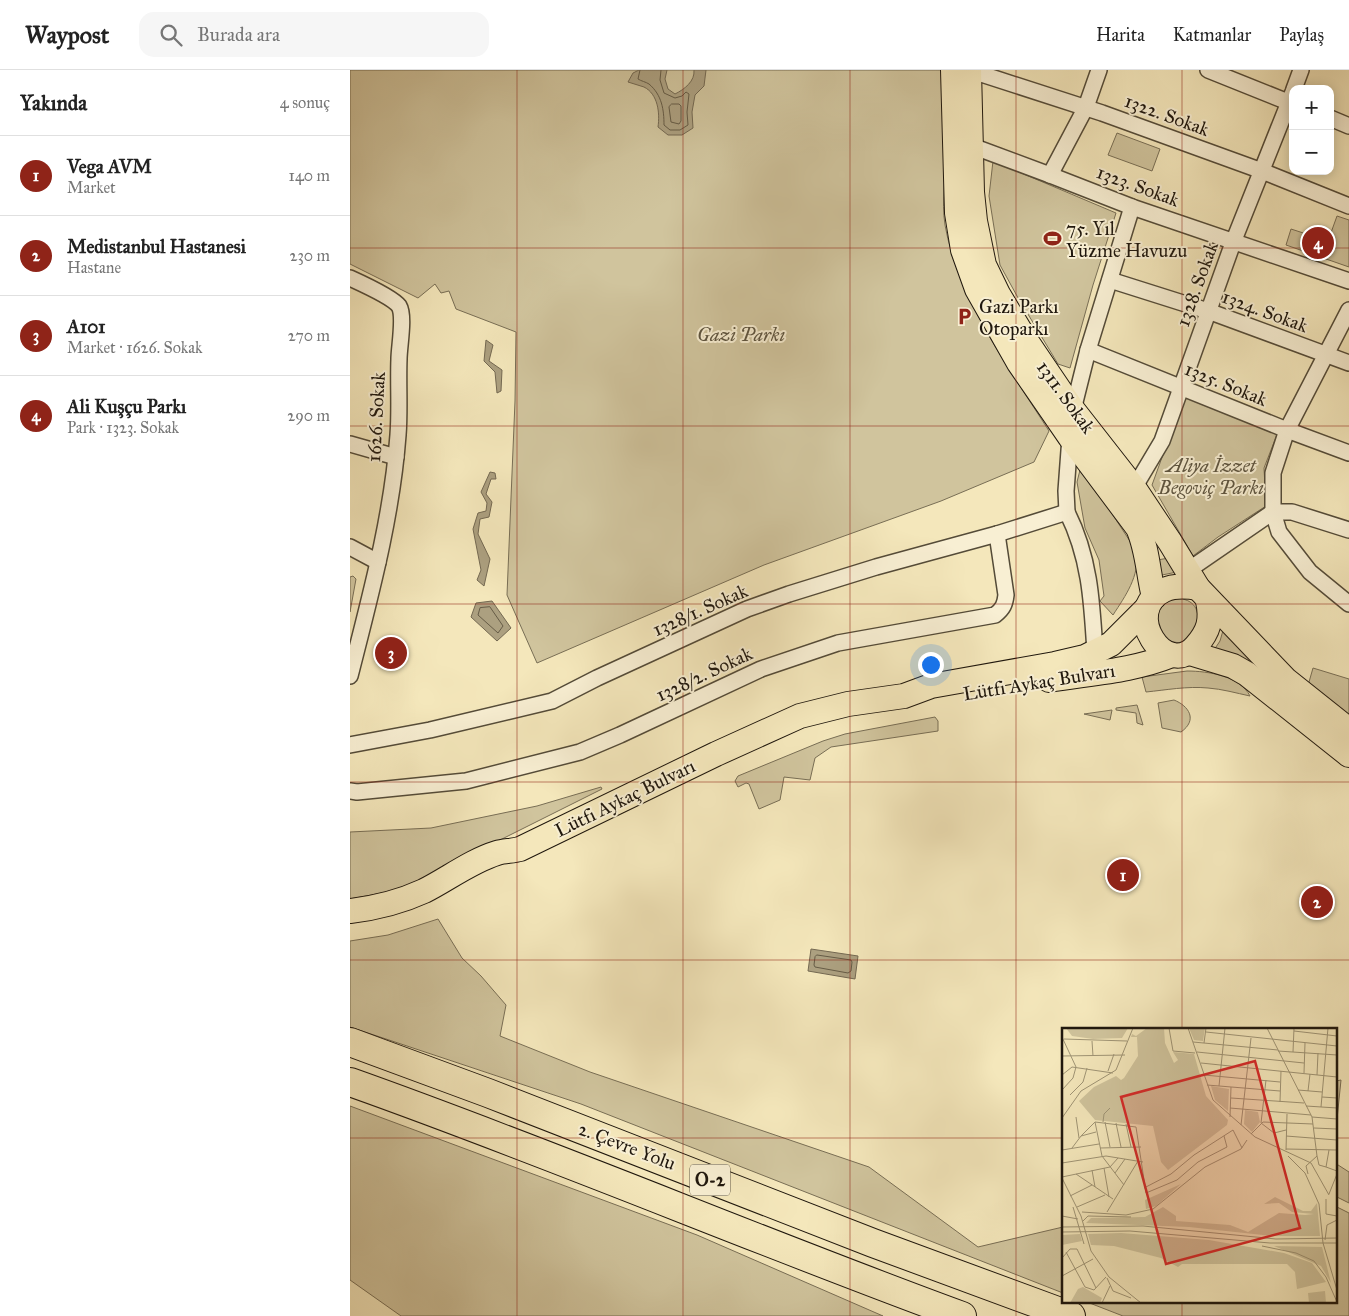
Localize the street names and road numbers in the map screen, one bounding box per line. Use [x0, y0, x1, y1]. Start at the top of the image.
street label: 1322. Sokak [1122, 89, 1213, 141]
street label: 1323. Sokak [1094, 160, 1183, 212]
street label: 1328. Sokak [1171, 238, 1223, 330]
street label: 1324. Sokak [1219, 285, 1311, 337]
street label: 1311. Sokak [1032, 356, 1100, 438]
street label: 1325. Sokak [1181, 357, 1271, 411]
street label: 1626. Sokak [362, 371, 390, 463]
street label: 1328/1. Sokak [649, 579, 751, 641]
street label: 1328/2. Sokak [652, 642, 756, 706]
street label: Lütfi Aykaç Bulvarı [961, 659, 1117, 705]
street label: Lütfi Aykaç Bulvarı [551, 754, 699, 842]
street label: 2. Çevre Yolu [575, 1117, 679, 1175]
road number: O-2 [690, 1164, 730, 1196]

